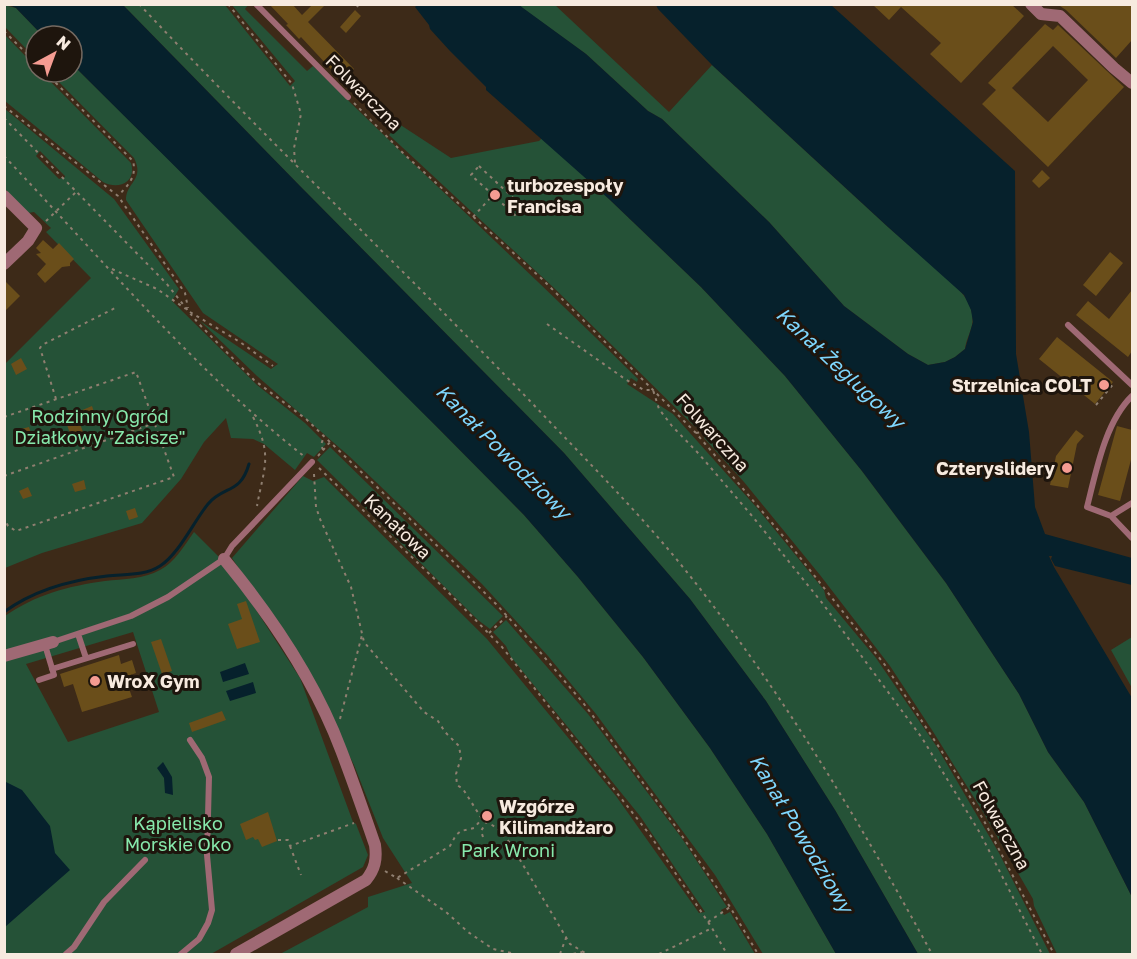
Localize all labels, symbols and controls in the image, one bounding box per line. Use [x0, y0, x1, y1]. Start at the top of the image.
north arrow [24, 24, 84, 84]
text: N [53, 31, 75, 54]
street label: Folwarczna [321, 49, 407, 135]
place label: turbozespoły Francisa [507, 174, 624, 217]
marker: turbozespoły Francisa [488, 188, 502, 202]
water label: Kanał Żeglugowy [771, 302, 912, 435]
place label: Strzelnica COLT [952, 374, 1092, 396]
marker: Strzelnica COLT [1097, 378, 1111, 392]
water label: Kanał Powodziowy [431, 379, 578, 526]
street label: Folwarczna [672, 388, 754, 476]
park label: Rodzinny Ogród Działkowy "Zacisze" [14, 405, 186, 448]
place label: Czteryslidery [936, 457, 1055, 479]
marker: Czteryslidery [1060, 461, 1074, 475]
street label: Kanałowa [360, 489, 436, 563]
place label: WroX Gym [107, 670, 199, 692]
marker: WroX Gym [88, 674, 102, 688]
water label: Kanał Powodziowy [744, 749, 860, 919]
street label: Folwarczna [969, 777, 1035, 873]
place label: Wzgórze Kilimandżaro [499, 795, 613, 838]
marker: Wzgórze Kilimandżaro [480, 809, 494, 823]
park label: Kąpielisko Morskie Oko [125, 812, 231, 855]
park label: Park Wroni [461, 839, 555, 861]

